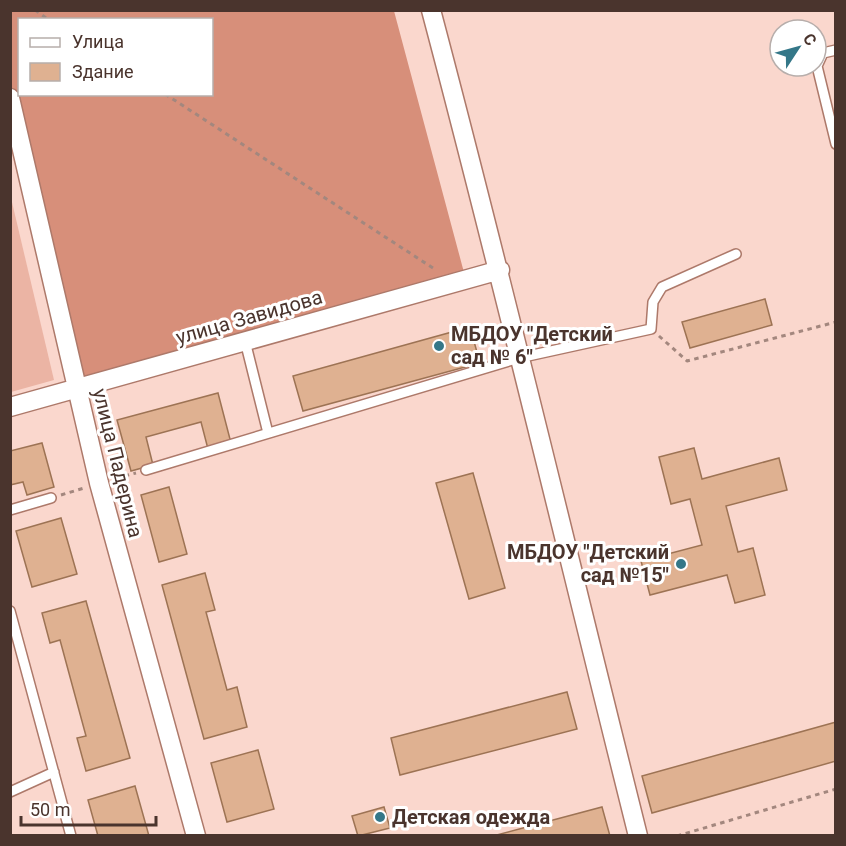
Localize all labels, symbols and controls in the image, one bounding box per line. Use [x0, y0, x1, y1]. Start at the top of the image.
legend [18, 18, 213, 96]
north arrow [768, 18, 828, 78]
text: С [799, 30, 820, 49]
text: Улица [72, 31, 124, 52]
text: Здание [72, 61, 134, 82]
street label: улица Завидова [173, 285, 325, 349]
place label: МБДОУ "Детский сад № 6" [451, 322, 613, 369]
marker: МБДОУ "Детский сад № 6" [432, 339, 446, 353]
street label: улица Падерина [88, 386, 148, 540]
place label: МБДОУ "Детский сад №15" [507, 540, 669, 587]
marker: МБДОУ "Детский сад №15" [674, 557, 688, 571]
scale bar [21, 789, 156, 827]
text: 50 m [30, 799, 70, 820]
place label: Детская одежда [392, 805, 550, 829]
marker: Детская одежда [373, 810, 387, 824]

